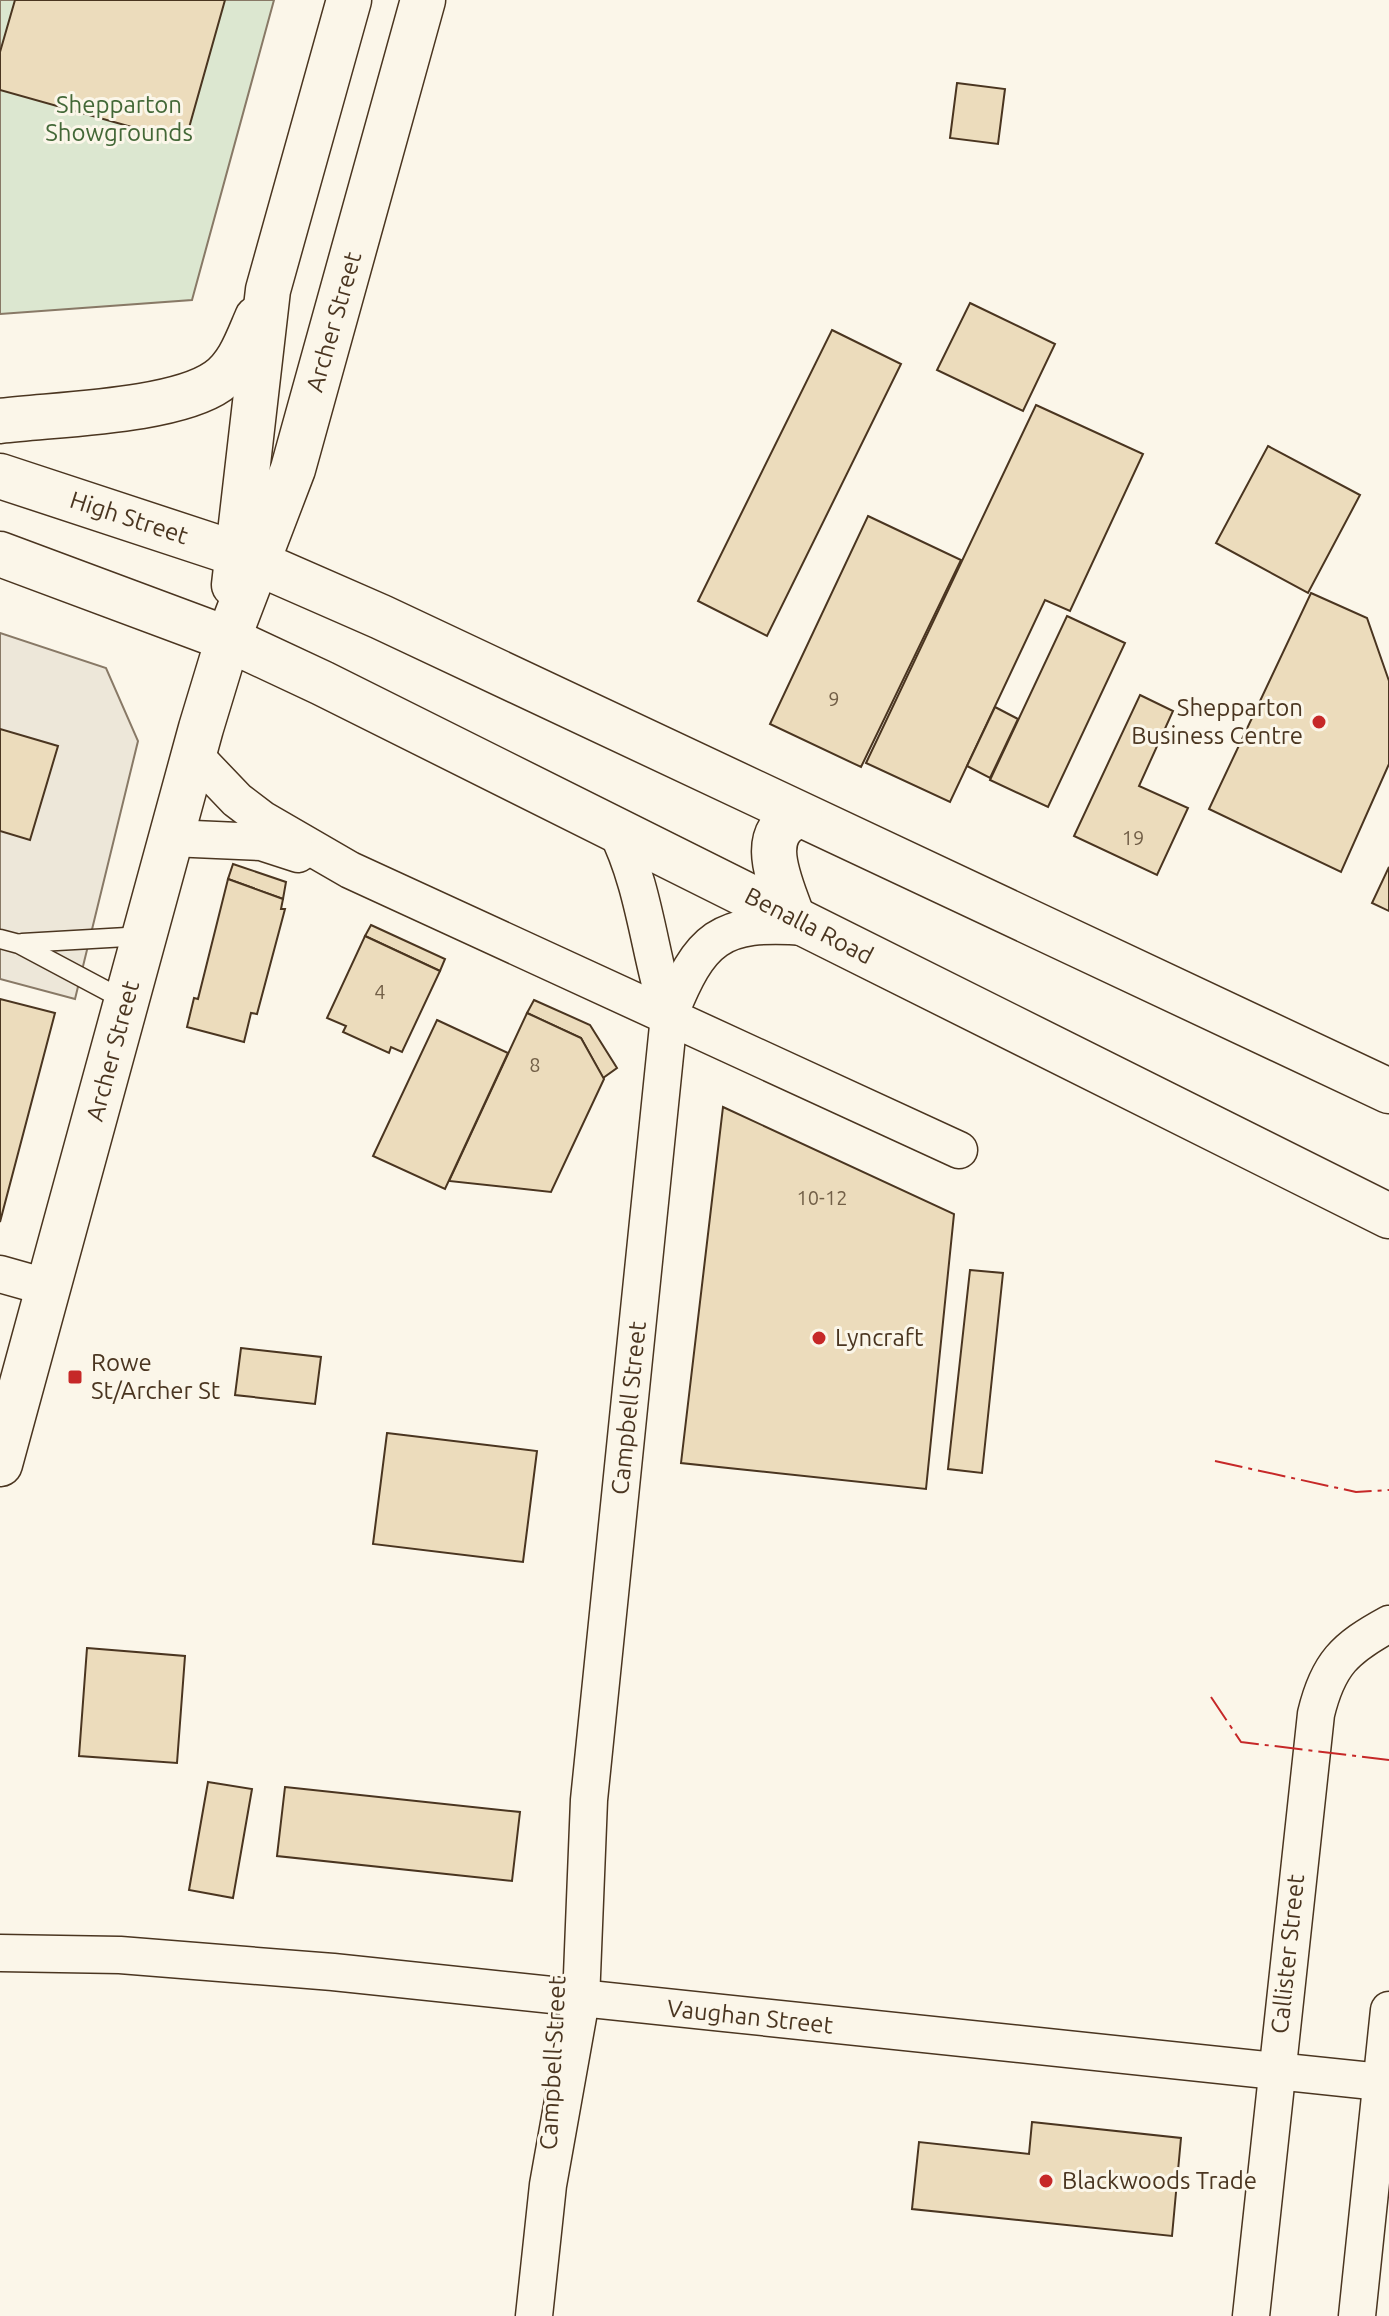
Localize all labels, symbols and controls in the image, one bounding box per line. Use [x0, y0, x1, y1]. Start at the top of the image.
park label: Shepparton Showgrounds [45, 91, 193, 146]
street label: Archer Street [301, 248, 367, 395]
street label: High Street [67, 486, 192, 549]
house number: 9 [828, 687, 840, 710]
place label: Shepparton Business Centre [1131, 694, 1303, 749]
marker: Shepparton Business Centre [1310, 713, 1328, 731]
house number: 19 [1122, 826, 1144, 849]
street label: Benalla Road [741, 882, 878, 969]
street label: Archer Street [81, 977, 144, 1124]
house number: 4 [374, 980, 386, 1003]
house number: 8 [529, 1053, 541, 1076]
house number: 10-12 [797, 1186, 847, 1209]
street label: Campbell Street [606, 1319, 651, 1496]
place label: Lyncraft [835, 1324, 924, 1351]
marker: Lyncraft [810, 1329, 828, 1347]
place label: Rowe St/Archer St [91, 1349, 221, 1404]
marker: Rowe St/Archer St [66, 1368, 84, 1386]
street label: Callister Street [1266, 1872, 1309, 2035]
street label: Campbell Street [534, 1975, 571, 2151]
street label: Vaughan Street [666, 1994, 835, 2039]
place label: Blackwoods Trade [1062, 2167, 1257, 2194]
marker: Blackwoods Trade [1037, 2172, 1055, 2190]

